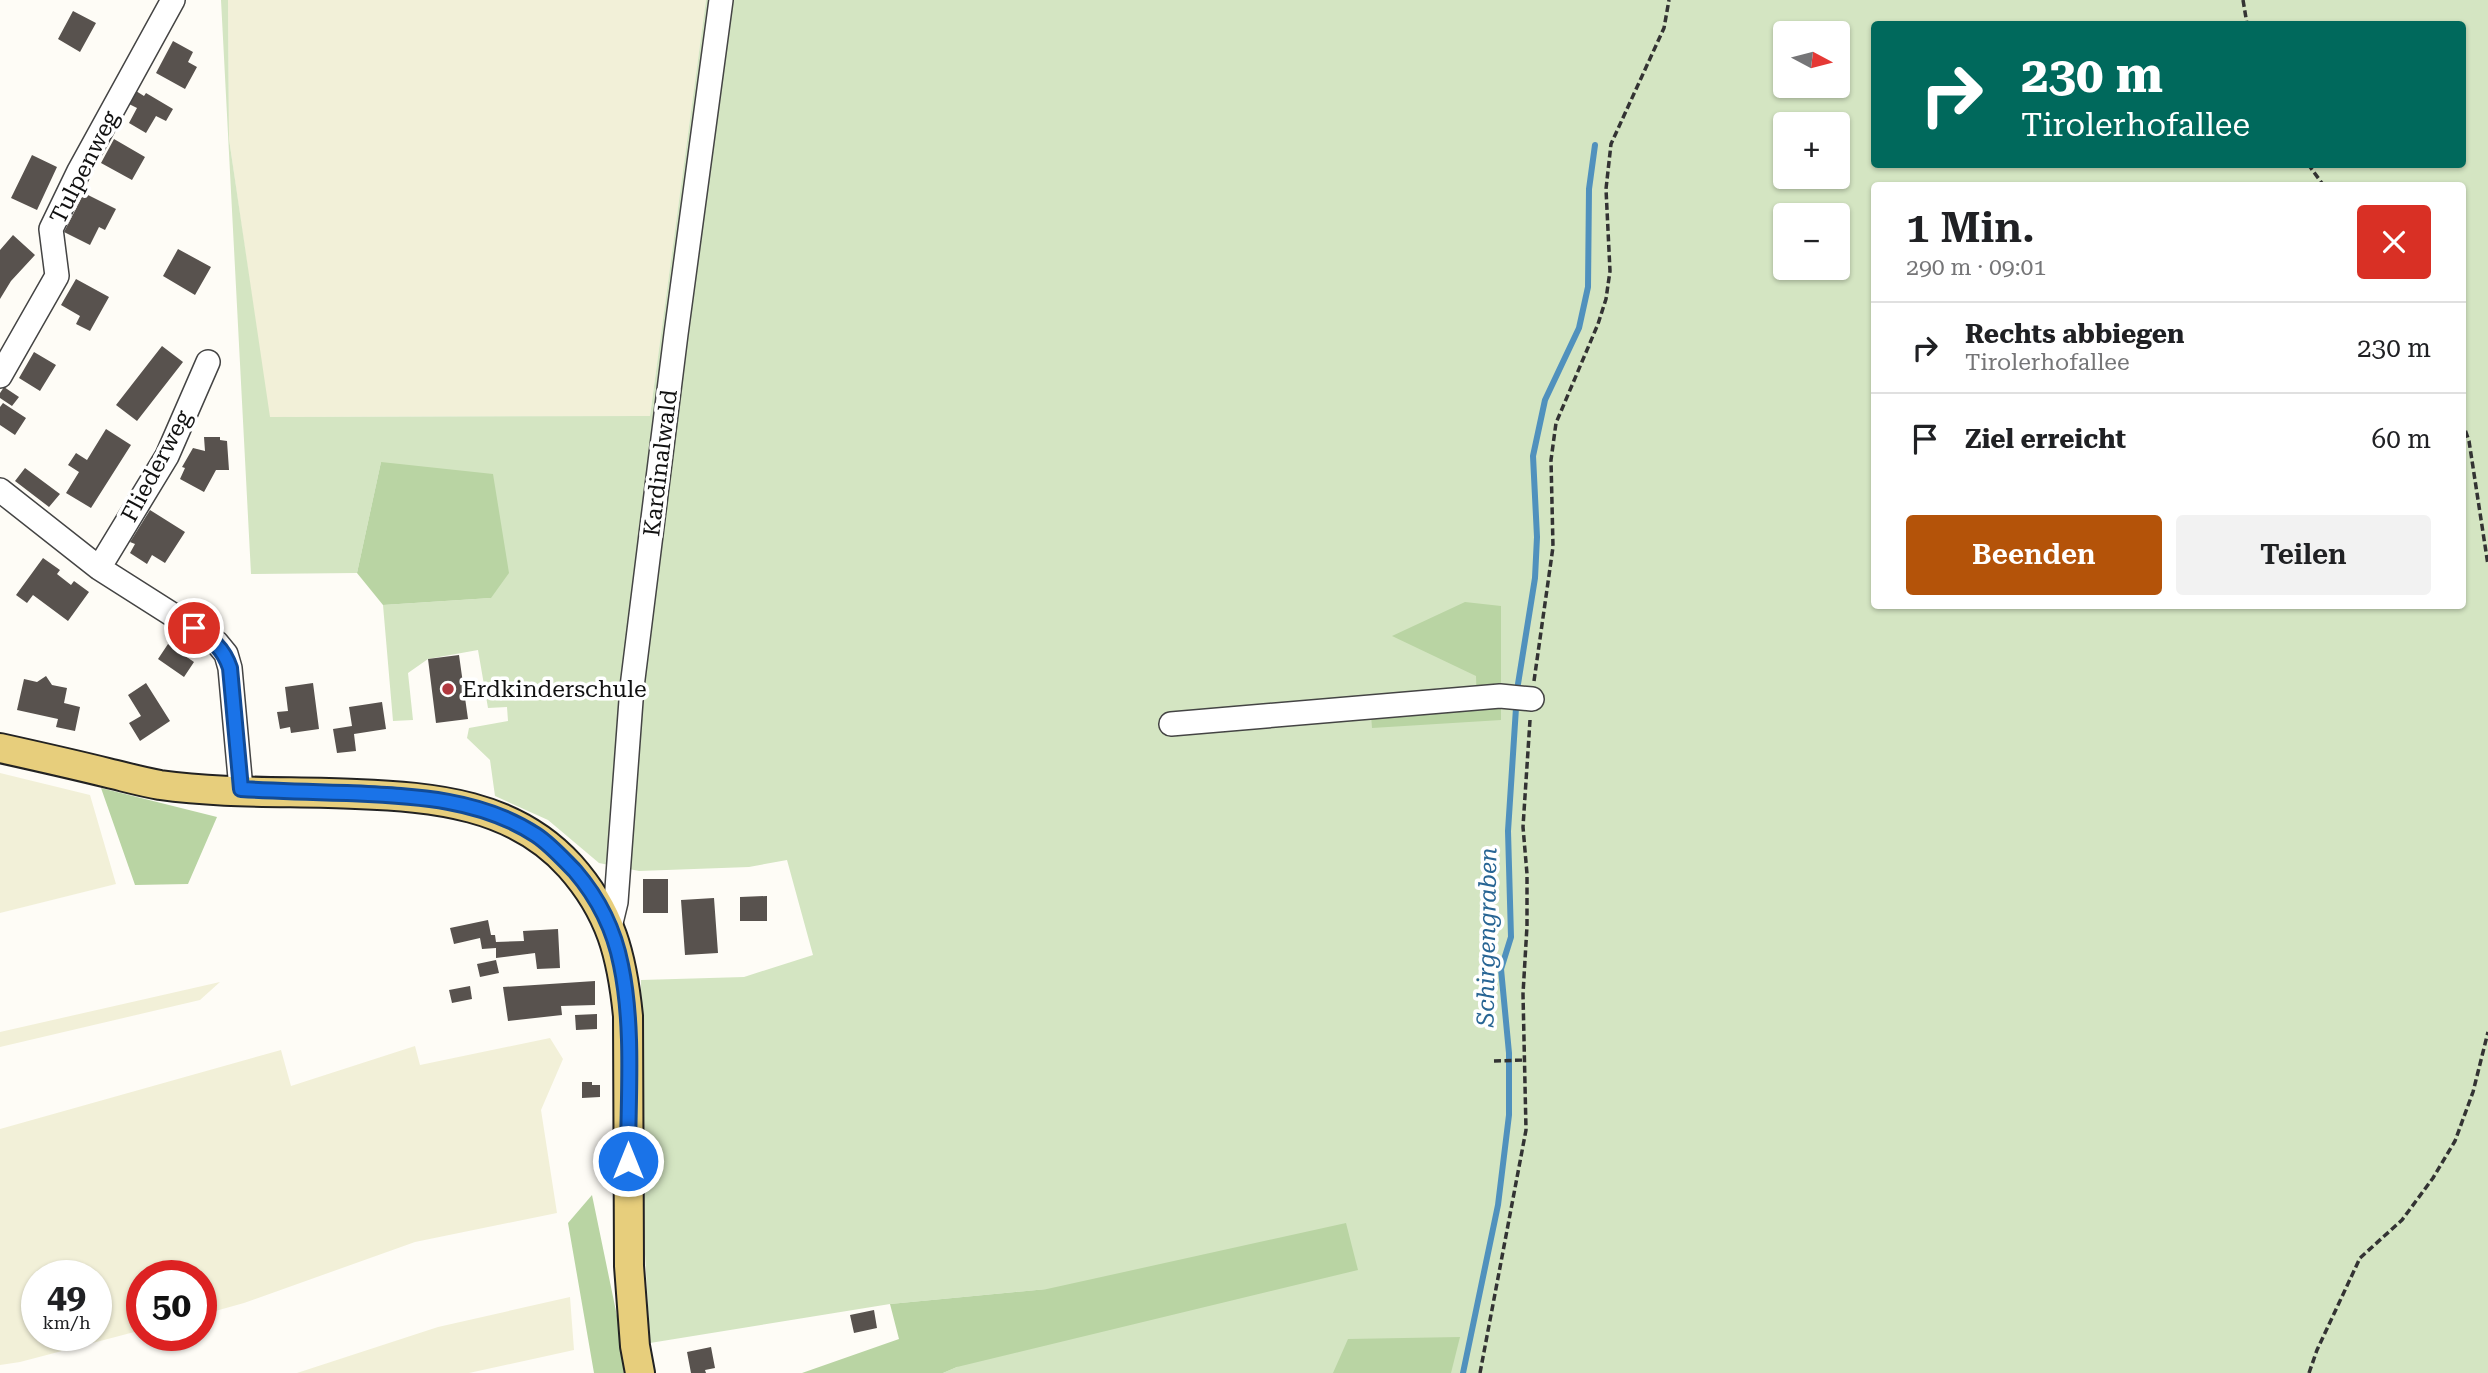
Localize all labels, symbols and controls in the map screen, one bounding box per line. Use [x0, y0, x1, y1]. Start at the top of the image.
north arrow [1773, 21, 1850, 98]
map controls [1773, 21, 1850, 280]
text: 230 m [2021, 47, 2163, 104]
icon: right [1906, 49, 1997, 140]
street label: Tulpenweg [44, 106, 124, 228]
text: Tirolerhofallee [2021, 106, 2250, 144]
button: + [1773, 112, 1850, 189]
button: − [1773, 203, 1850, 280]
text: 1 Min. [1906, 203, 2035, 252]
button: close [2357, 205, 2431, 279]
text: 290 m · 09:01 [1906, 254, 2046, 281]
text: Rechts abbiegen [1965, 319, 2184, 349]
icon: right [1906, 329, 1944, 367]
text: 230 m [2357, 333, 2431, 363]
text: Tirolerhofallee [1965, 349, 2130, 376]
street label: Kardinalwald [638, 388, 683, 538]
street label: Fliederweg [116, 406, 197, 527]
icon: arrive [1906, 420, 1944, 458]
text: Ziel erreicht [1965, 424, 2126, 454]
text: 60 m [2372, 424, 2431, 454]
button: Beenden [1906, 515, 2162, 595]
button: Teilen [2176, 515, 2431, 595]
pin [164, 598, 224, 658]
icon: arrive [175, 609, 213, 647]
place label: Erdkinderschule [462, 676, 647, 703]
marker: Erdkinderschule [440, 681, 456, 697]
water label: Schirgengraben [1471, 847, 1503, 1028]
position arrow [591, 1124, 665, 1198]
speed limit sign: 50 [126, 1260, 217, 1351]
text: 49 [47, 1276, 86, 1317]
text: km/h [42, 1312, 91, 1333]

